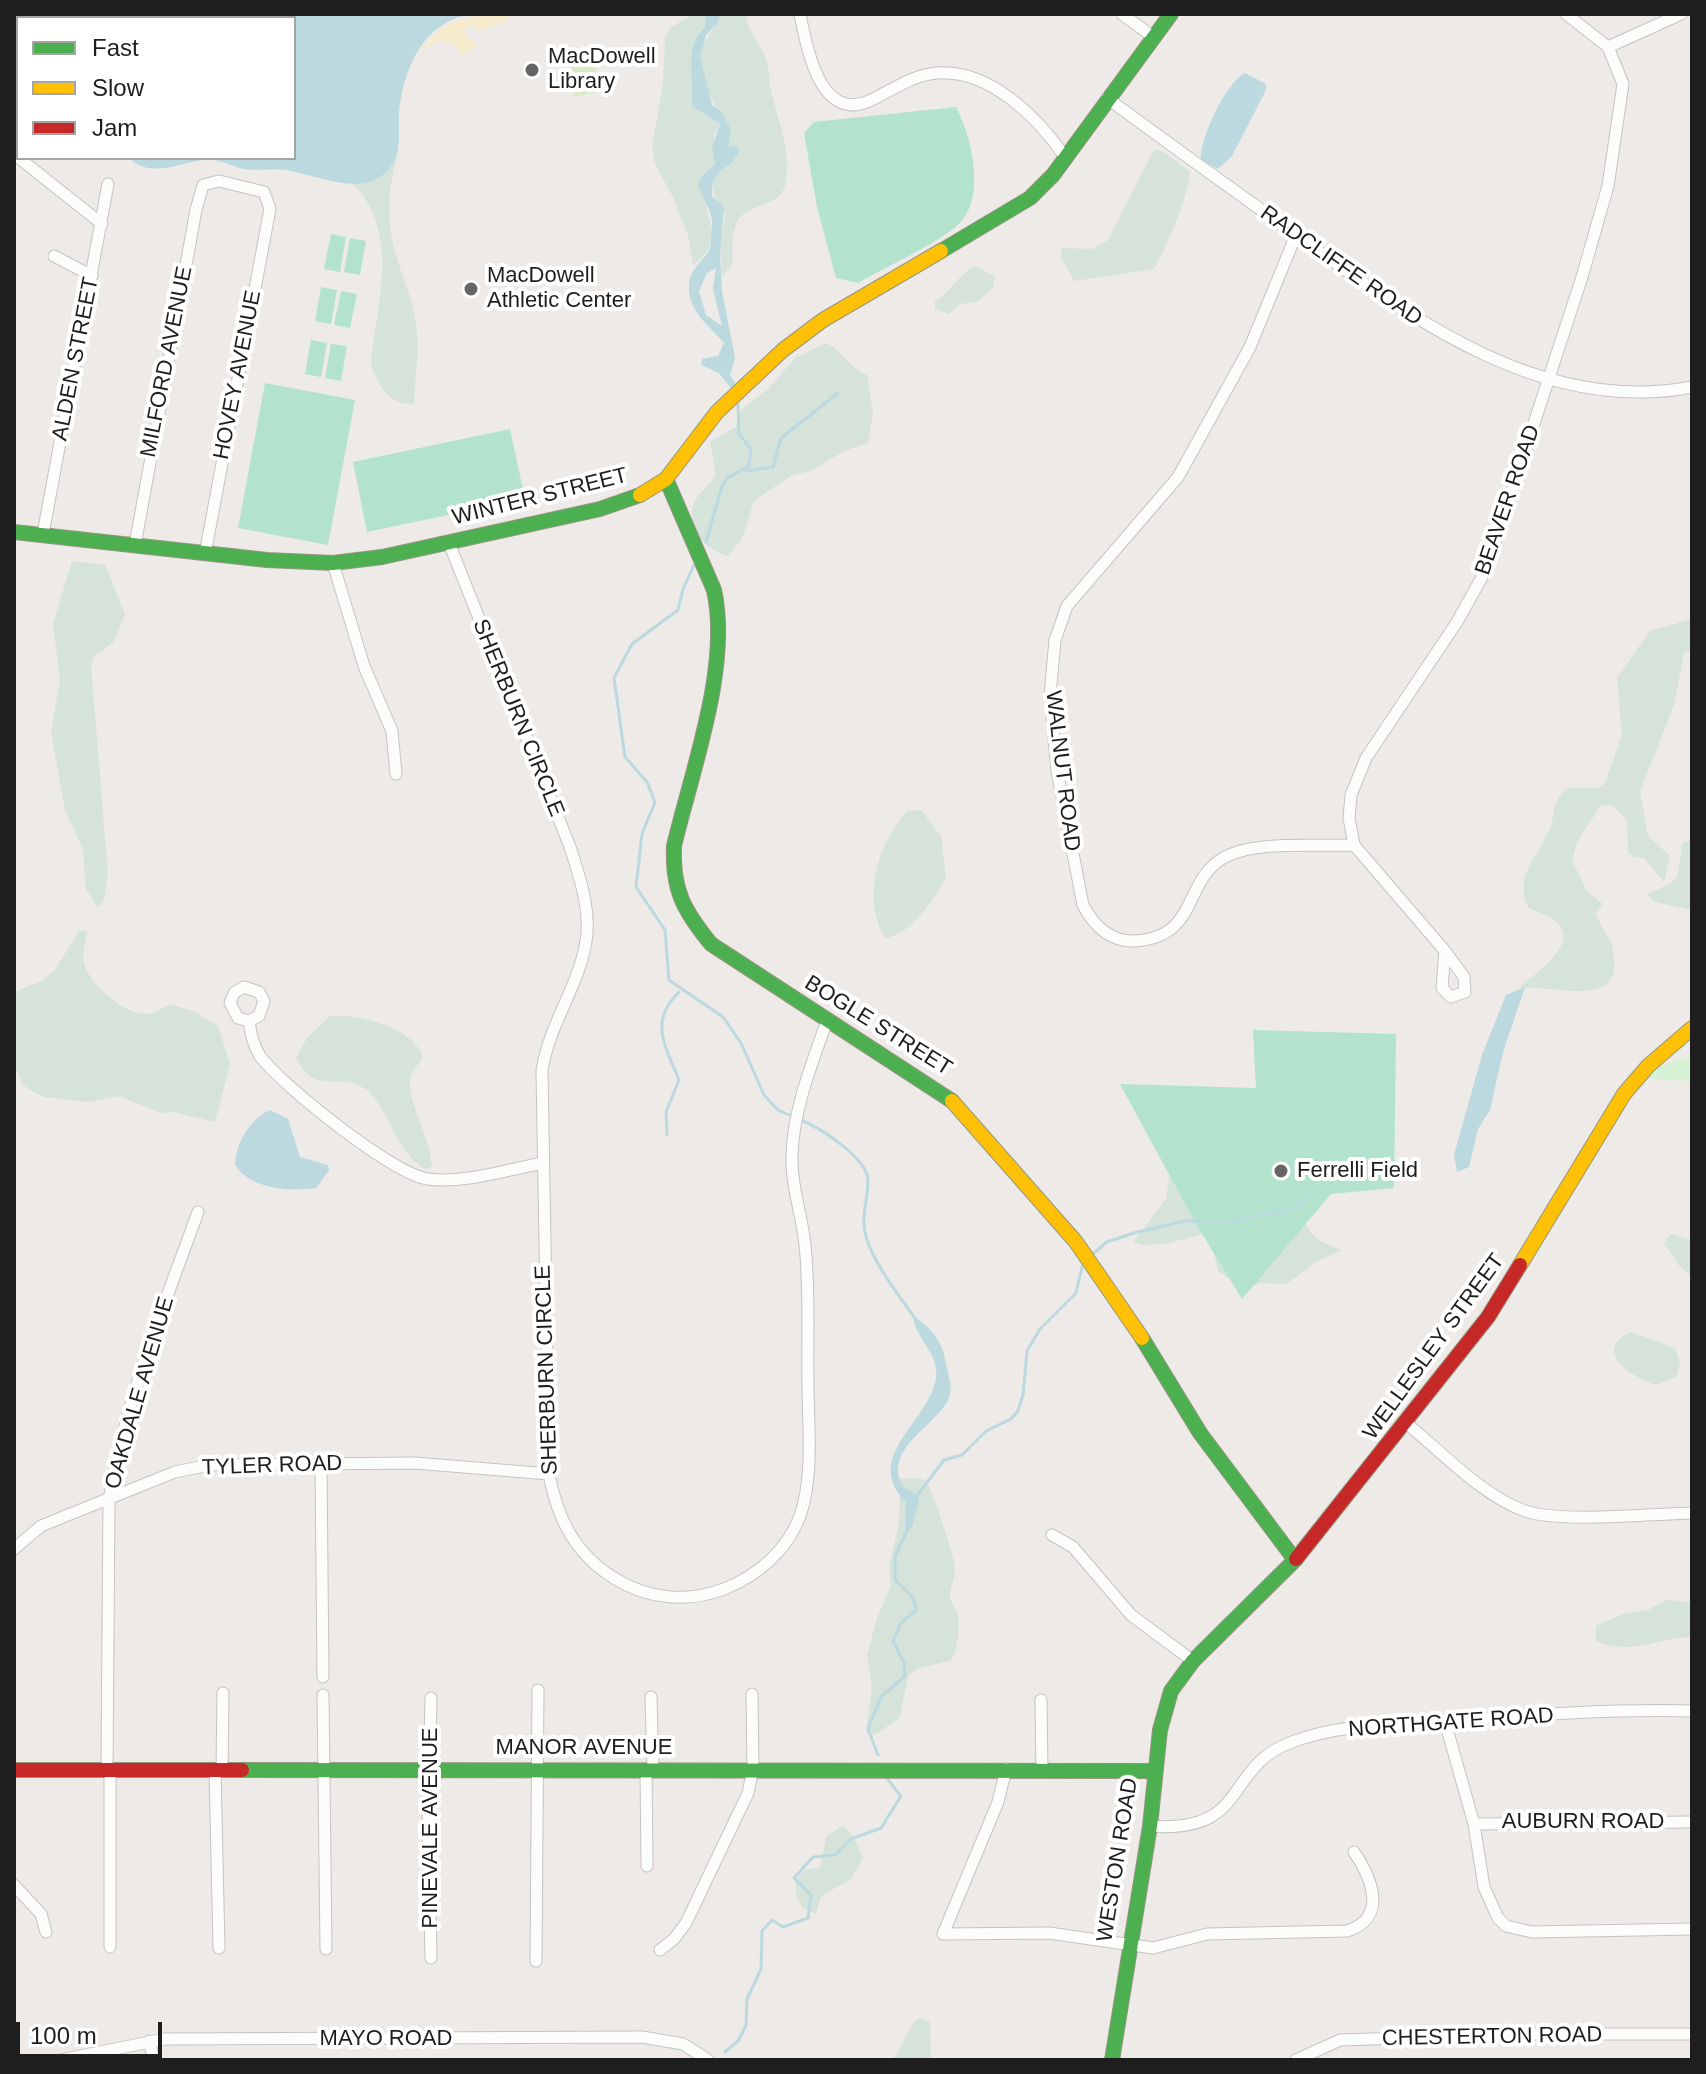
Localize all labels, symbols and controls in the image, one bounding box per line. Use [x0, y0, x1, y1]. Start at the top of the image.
legend [16, 16, 296, 160]
text: Fast [92, 34, 139, 61]
place label: MacDowell Library [548, 44, 656, 96]
marker: MacDowell Library [523, 61, 541, 79]
text: Slow [92, 74, 144, 101]
text: Jam [92, 114, 137, 141]
street label: RADCLIFFE ROAD [1255, 200, 1427, 332]
place label: MacDowell Athletic Center [487, 263, 631, 314]
street label: MILFORD AVENUE [136, 264, 198, 460]
street label: ALDEN STREET [47, 275, 105, 443]
marker: MacDowell Athletic Center [462, 280, 480, 298]
street label: HOVEY AVENUE [209, 288, 267, 462]
street label: BEAVER ROAD [1470, 421, 1546, 579]
street label: WINTER STREET [450, 462, 630, 532]
street label: SHERBURN CIRCLE [466, 616, 570, 820]
street label: WALNUT ROAD [1039, 689, 1085, 853]
street label: BOGLE STREET [799, 970, 957, 1082]
place label: Ferrelli Field [1297, 1158, 1418, 1184]
marker: Ferrelli Field [1272, 1162, 1290, 1180]
street label: WELLESLEY STREET [1358, 1249, 1510, 1445]
street label: SHERBURN CIRCLE [530, 1264, 564, 1476]
street label: OAKDALE AVENUE [100, 1294, 180, 1492]
street label: TYLER ROAD [201, 1450, 343, 1482]
street label: NORTHGATE ROAD [1347, 1703, 1555, 1743]
street label: PINEVALE AVENUE [418, 1728, 444, 1928]
street label: MANOR AVENUE [496, 1735, 672, 1761]
street label: WESTON ROAD [1092, 1776, 1144, 1944]
street label: AUBURN ROAD [1502, 1809, 1664, 1835]
scale bar [20, 2006, 166, 2056]
text: 100 m [30, 2022, 97, 2049]
street label: CHESTERTON ROAD [1382, 2022, 1602, 2052]
street label: MAYO ROAD [320, 2026, 452, 2052]

